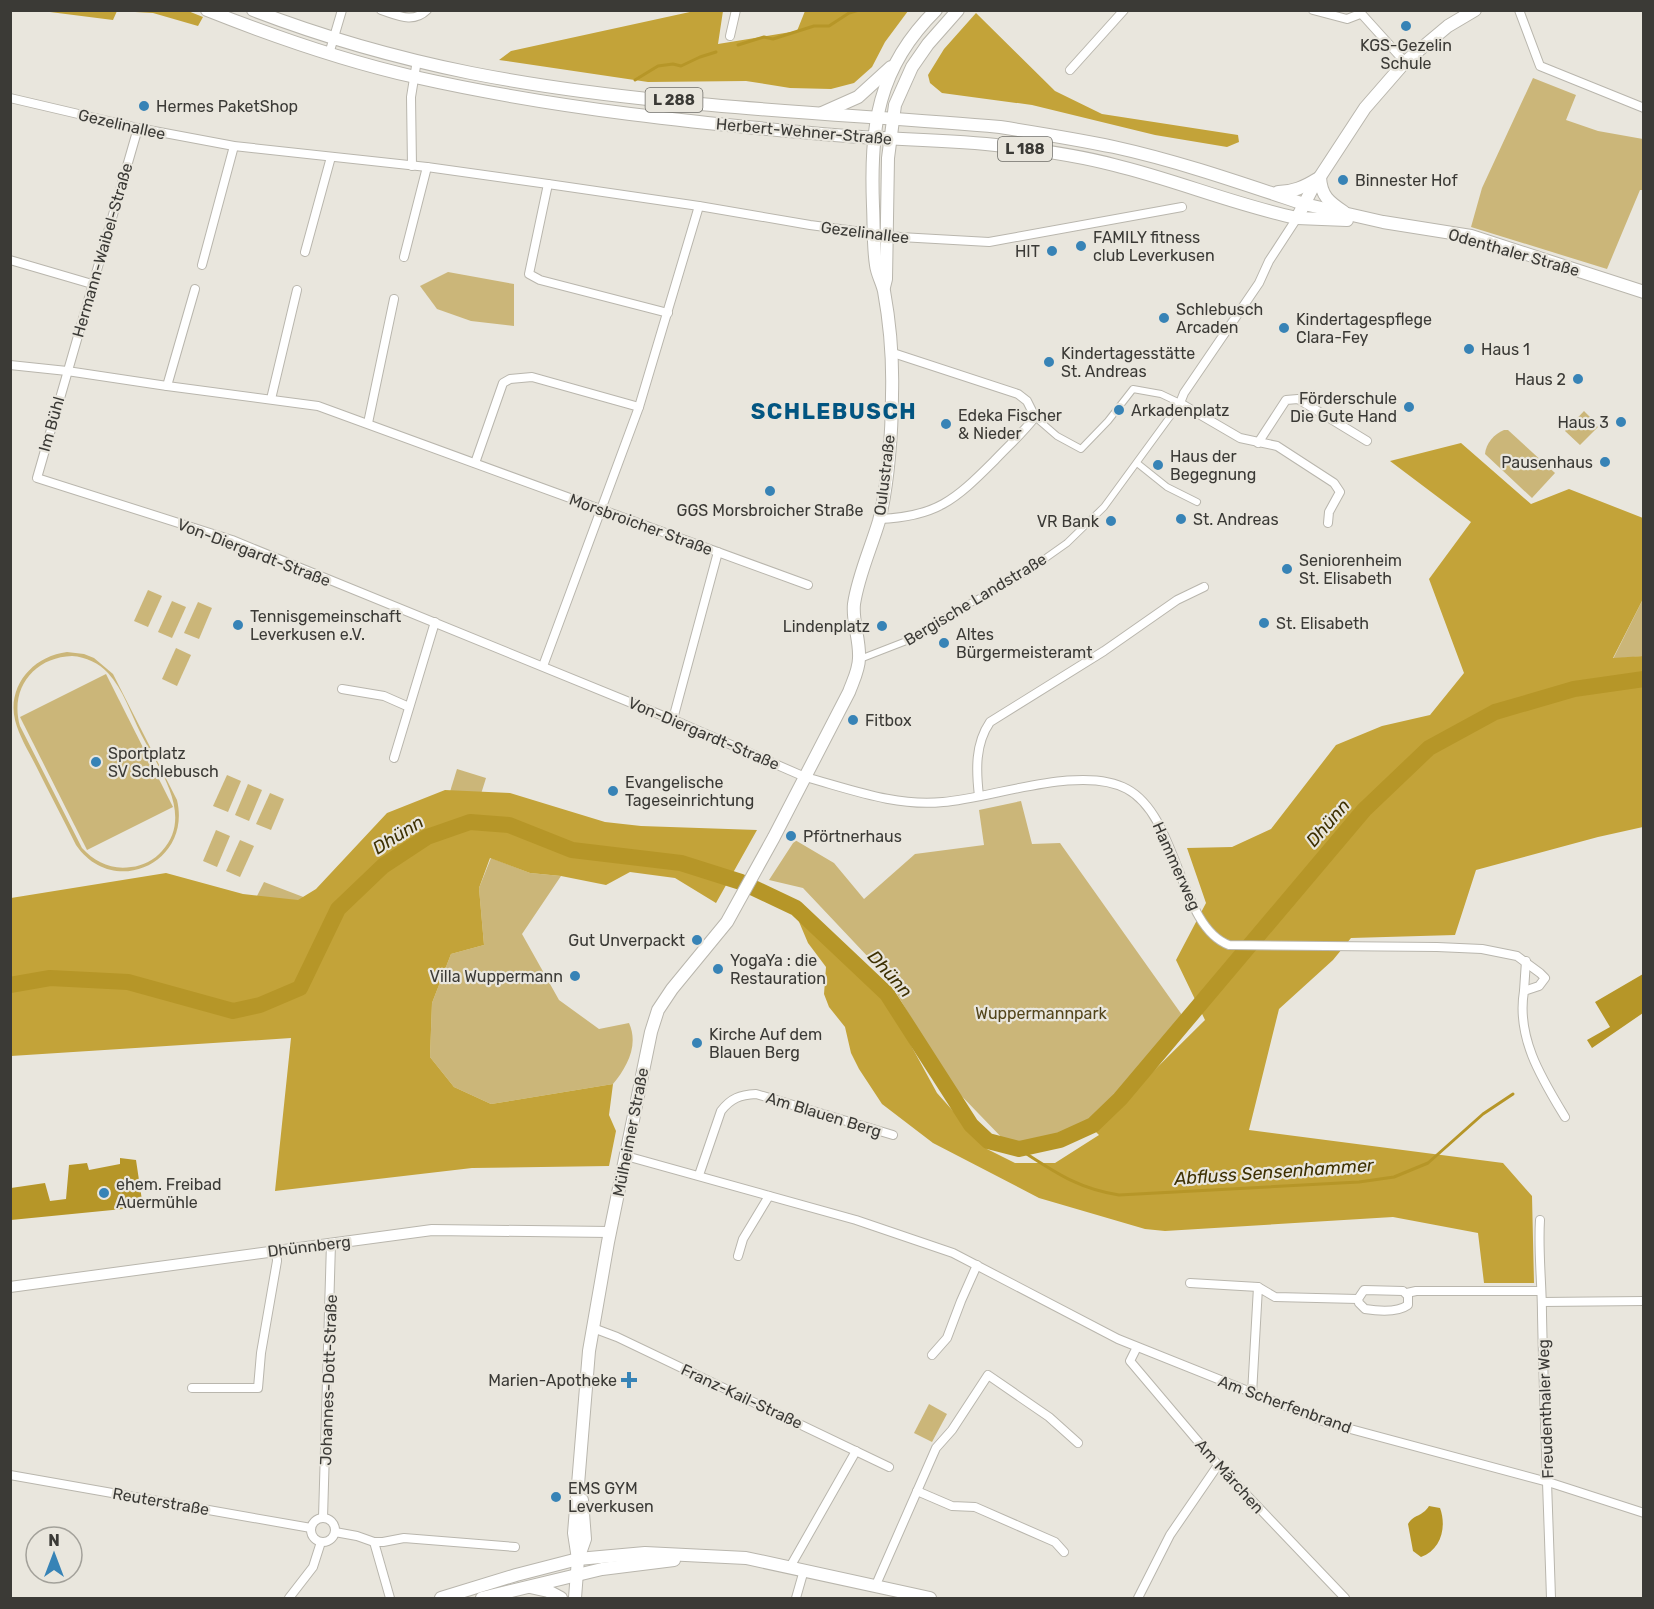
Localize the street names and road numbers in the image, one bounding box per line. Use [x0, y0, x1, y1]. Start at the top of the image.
road number: L 288 [646, 88, 702, 112]
street label: Gezelinallee [76, 105, 167, 144]
street label: Herbert-Wehner-Straße [715, 114, 893, 149]
road number: L 188 [998, 137, 1052, 161]
street label: Hermann-Waibel-Straße [68, 161, 137, 340]
street label: Gezelinallee [820, 218, 910, 247]
street label: Odenthaler Straße [1446, 225, 1582, 280]
street label: Im Bühl [35, 394, 68, 454]
street label: Oulustraße [870, 433, 899, 517]
street label: Morsbroicher Straße [567, 490, 715, 559]
street label: Von-Diergardt-Straße [174, 514, 333, 590]
street label: Bergische Landstraße [900, 549, 1050, 650]
street label: Von-Diergardt-Straße [625, 693, 782, 774]
street label: Hammerweg [1149, 819, 1205, 913]
street label: Mülheimer Straße [609, 1066, 652, 1198]
street label: Am Blauen Berg [764, 1088, 884, 1141]
street label: Dhünnberg [266, 1232, 352, 1261]
street label: Johannes-Dott-Straße [316, 1294, 341, 1466]
street label: Freudenthaler Weg [1534, 1339, 1557, 1479]
street label: Franz-Kail-Straße [678, 1360, 806, 1433]
street label: Am Scherfenbrand [1216, 1371, 1354, 1437]
street label: Am Märchen [1191, 1435, 1268, 1517]
street label: Reuterstraße [111, 1484, 211, 1519]

